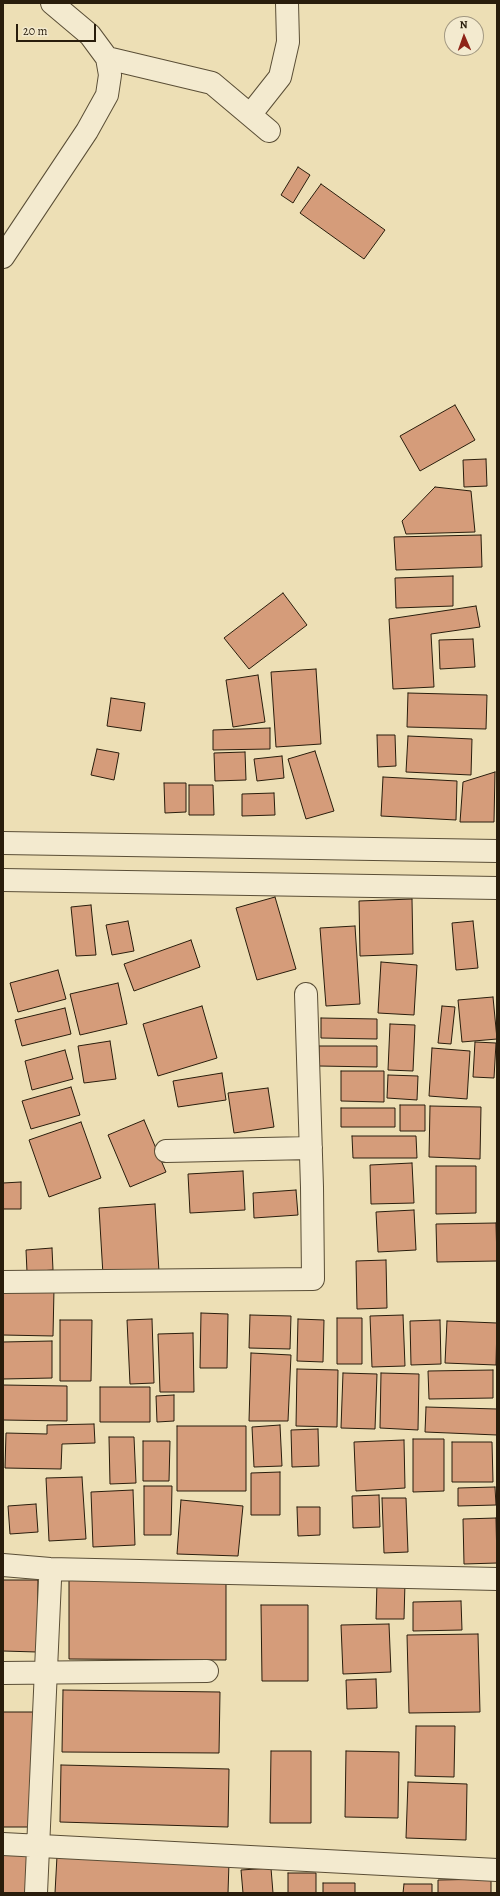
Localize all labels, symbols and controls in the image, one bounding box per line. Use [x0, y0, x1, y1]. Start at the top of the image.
scale bar [18, 16, 98, 42]
north arrow [444, 16, 484, 56]
text: N [459, 17, 468, 32]
text: 20 m [23, 23, 47, 39]

